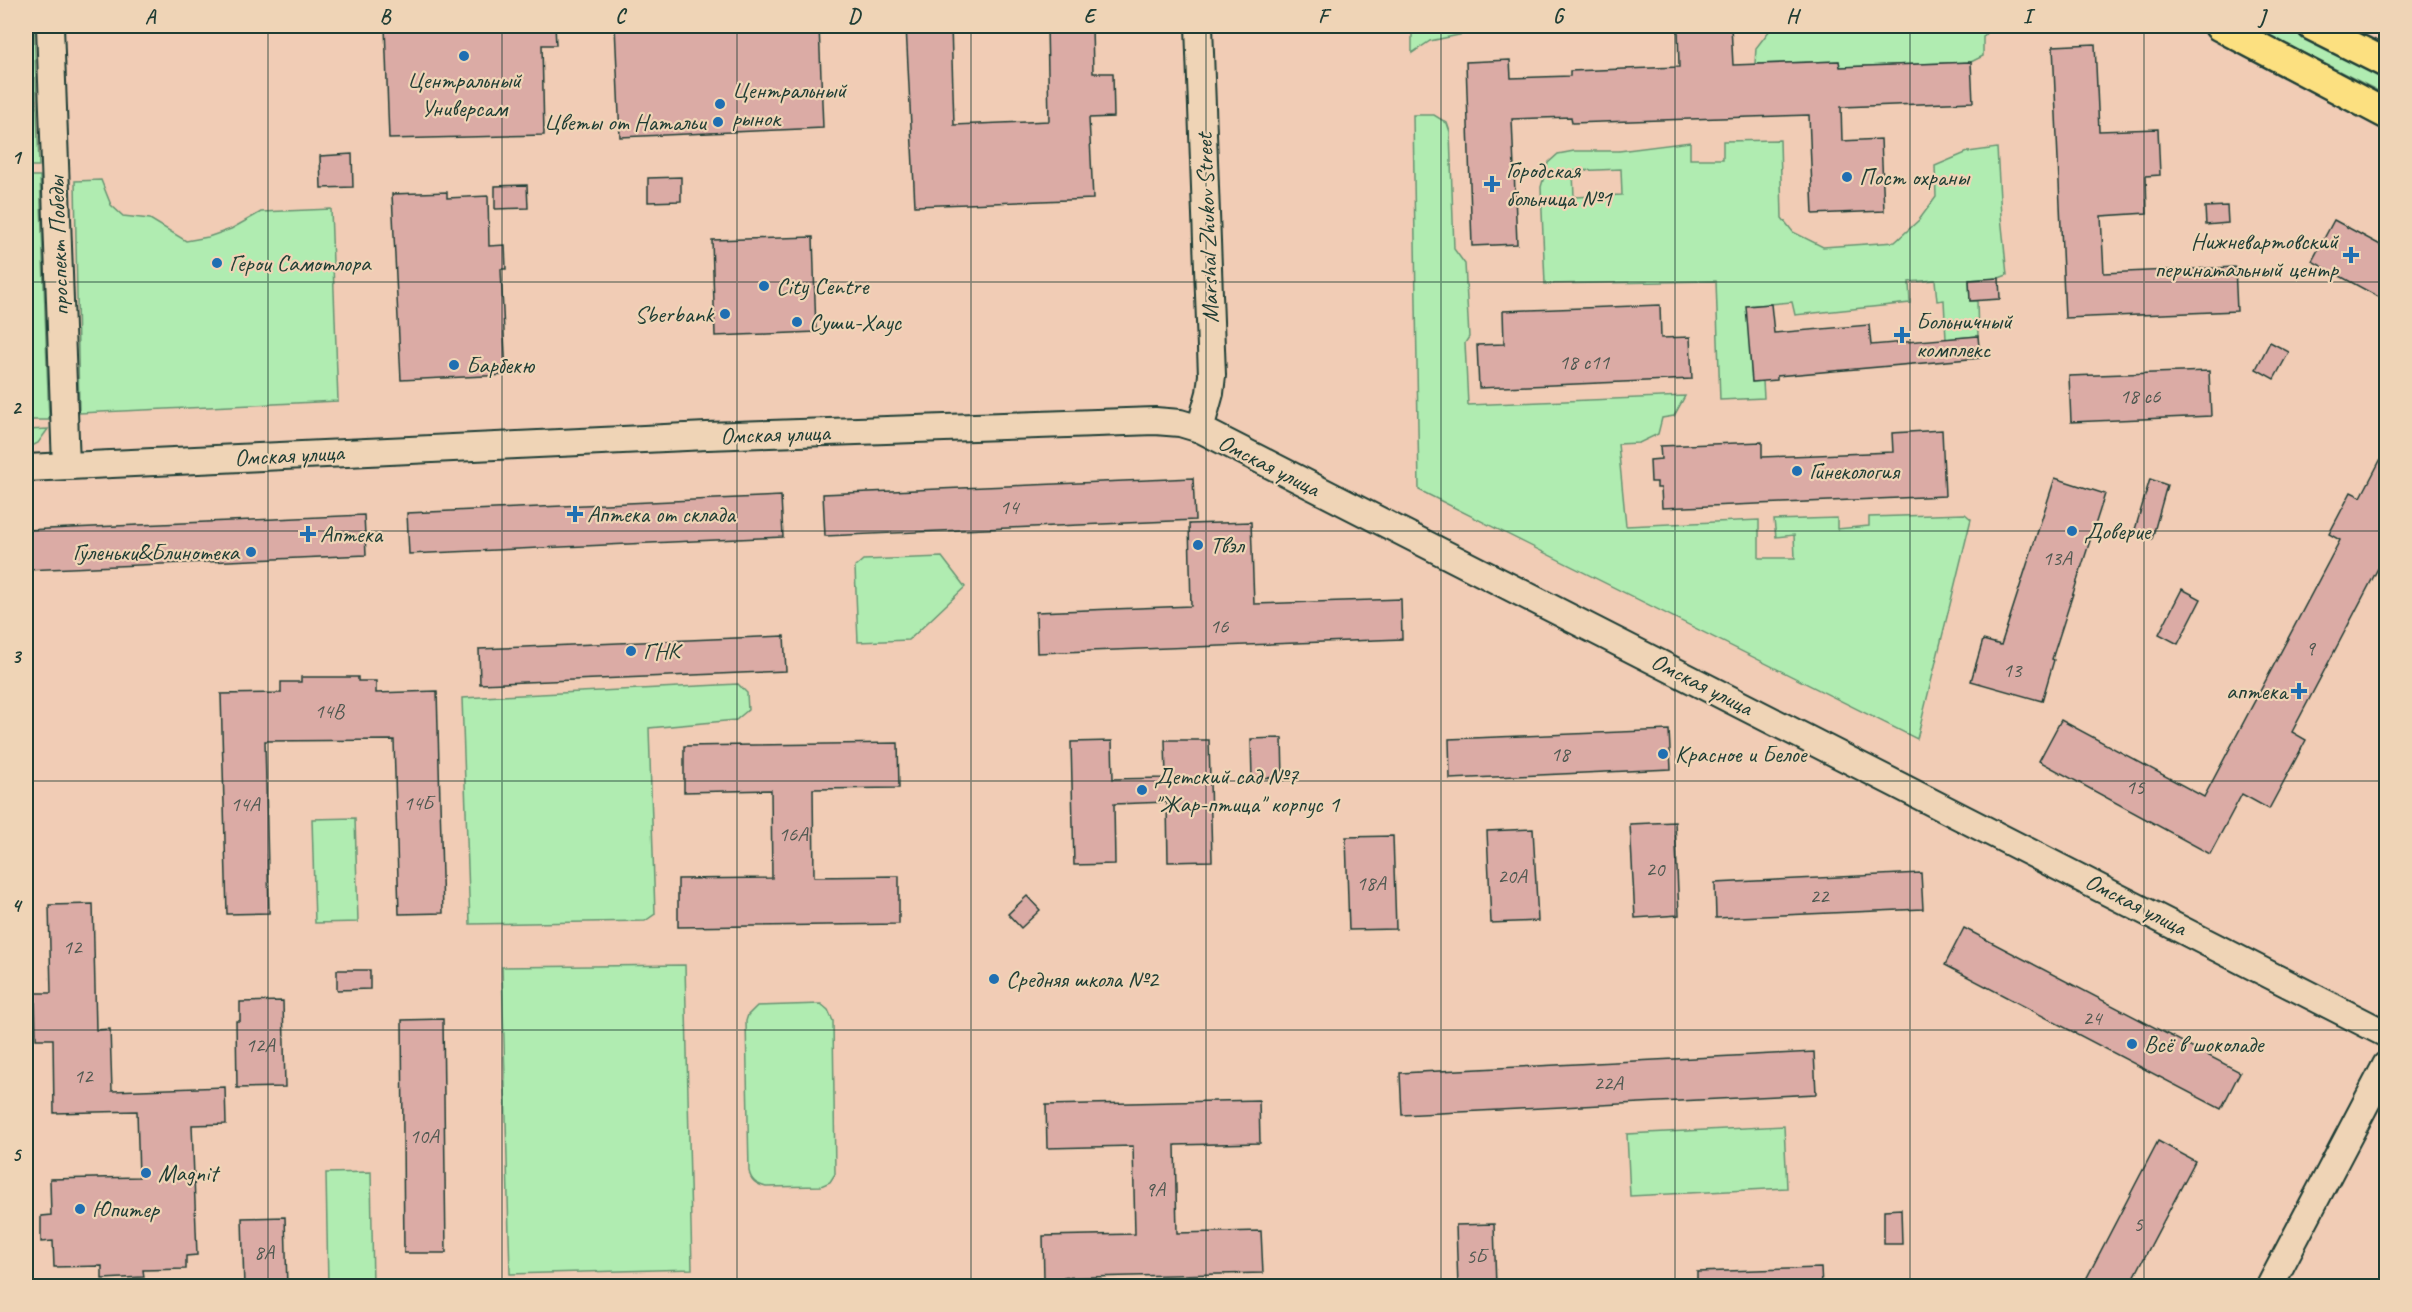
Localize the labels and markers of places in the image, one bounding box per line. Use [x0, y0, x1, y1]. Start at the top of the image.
marker: Центральный Универсам [457, 49, 471, 63]
place label: Центральный Универсам [407, 65, 523, 123]
place label: Центральный рынок [732, 75, 848, 133]
marker: Центральный рынок [713, 97, 727, 111]
place label: Цветы от Натальи [544, 107, 708, 137]
marker: Цветы от Натальи [711, 115, 725, 129]
place label: Городская больница №1 [1506, 155, 1613, 213]
place label: Пост охраны [1859, 162, 1971, 192]
marker: Пост охраны [1840, 170, 1854, 184]
marker: Городская больница №1 [1483, 175, 1501, 193]
place label: Нижневартовский перинатальный центр [2154, 226, 2340, 284]
marker: Нижневартовский перинатальный центр [2342, 246, 2360, 264]
place label: Герои Самотлора [229, 248, 372, 278]
marker: Герои Самотлора [210, 256, 224, 270]
place label: City Centre [776, 271, 871, 301]
marker: City Centre [757, 279, 771, 293]
place label: Sberbank [635, 299, 715, 329]
place label: Больничный комплекс [1916, 306, 2014, 364]
marker: Sberbank [718, 307, 732, 321]
place label: Суши-Хаус [809, 307, 903, 337]
marker: Суши-Хаус [790, 315, 804, 329]
marker: Больничный комплекс [1893, 326, 1911, 344]
place label: Барбекю [466, 350, 536, 380]
marker: Барбекю [447, 358, 461, 372]
place label: Гинекология [1809, 456, 1901, 486]
marker: Гинекология [1790, 464, 1804, 478]
place label: Аптека от склада [587, 499, 736, 529]
marker: Аптека от склада [568, 507, 582, 521]
place label: Доверие [2084, 516, 2152, 546]
place label: Аптека [320, 519, 383, 549]
marker: Доверие [2065, 524, 2079, 538]
marker: Аптека [301, 527, 315, 541]
place label: Твэл [1210, 530, 1245, 560]
place label: Гуленьки&Блинотека [73, 537, 241, 567]
marker: Твэл [1191, 538, 1205, 552]
marker: Гуленьки&Блинотека [244, 545, 258, 559]
place label: ГНК [643, 636, 684, 666]
marker: ГНК [624, 644, 638, 658]
place label: аптека [2226, 676, 2289, 706]
marker: аптека [2292, 684, 2306, 698]
place label: Красное и Белое [1675, 739, 1809, 769]
marker: Красное и Белое [1656, 747, 1670, 761]
place label: Детский сад №7 "Жар-птица" корпус 1 [1154, 761, 1340, 819]
marker: Детский сад №7 "Жар-птица" корпус 1 [1135, 783, 1149, 797]
place label: Средняя школа №2 [1006, 964, 1160, 994]
marker: Средняя школа №2 [987, 972, 1001, 986]
place label: Всё в шоколаде [2144, 1029, 2266, 1059]
marker: Всё в шоколаде [2125, 1037, 2139, 1051]
place label: Magnit [158, 1158, 221, 1188]
marker: Magnit [139, 1166, 153, 1180]
place label: Юпитер [92, 1194, 161, 1224]
marker: Юпитер [73, 1202, 87, 1216]

